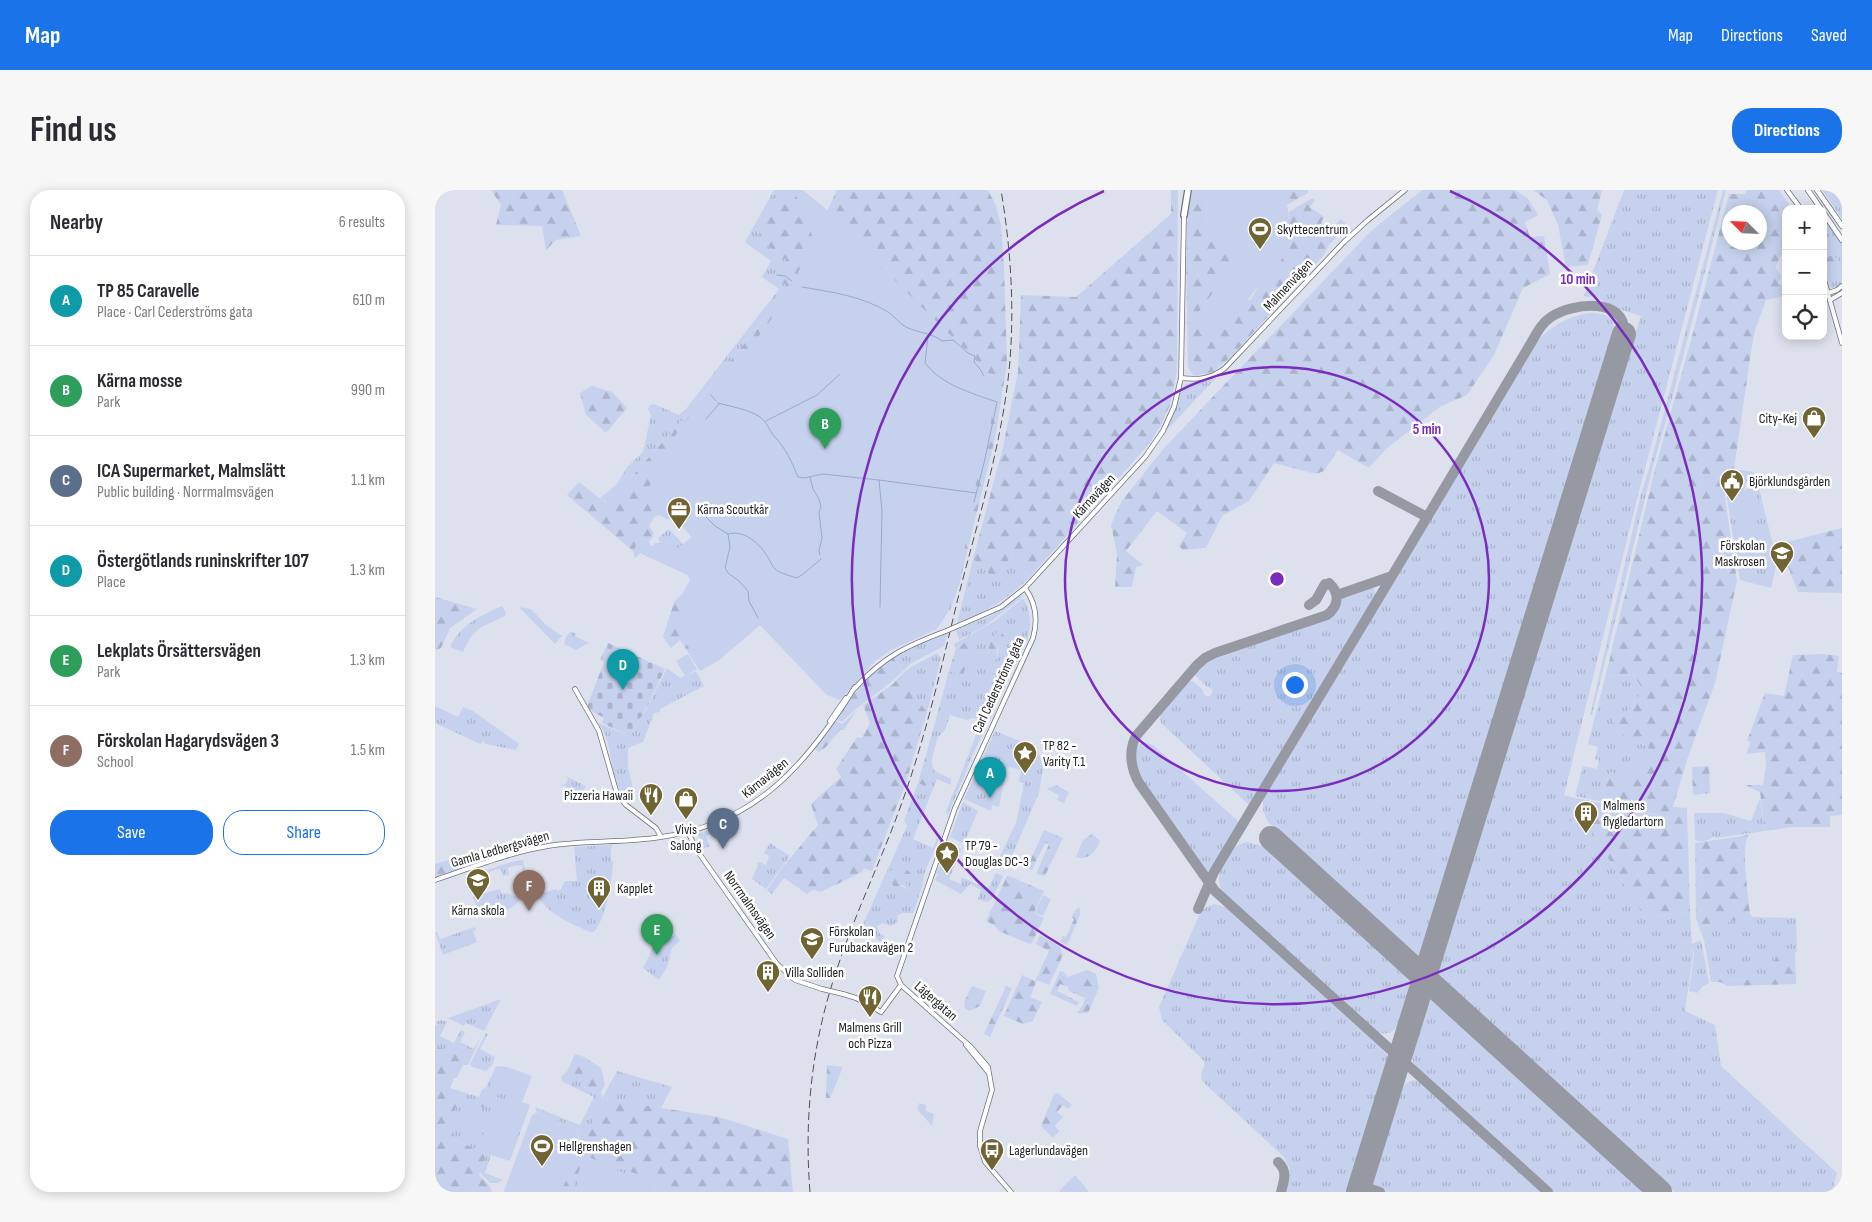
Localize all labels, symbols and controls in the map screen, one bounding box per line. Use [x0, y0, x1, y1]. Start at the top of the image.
text: Map [25, 21, 60, 50]
text: Map [1668, 25, 1693, 46]
text: Directions [1721, 25, 1783, 46]
text: Saved [1811, 25, 1847, 46]
button: Directions [1732, 108, 1842, 153]
text: Find us [30, 109, 117, 152]
north arrow [1722, 205, 1767, 250]
map controls [1782, 205, 1827, 340]
button: + [1782, 205, 1827, 250]
text: Nearby [50, 210, 103, 235]
text: 6 results [339, 213, 385, 232]
sports icon: Skyttecentrum [1247, 216, 1273, 250]
place label: Skyttecentrum [1277, 221, 1348, 238]
button: − [1782, 250, 1827, 295]
street label: Malmenvägen [1260, 256, 1316, 314]
text: 10 min [1560, 270, 1596, 289]
text: TP 85 Caravelle [97, 280, 199, 303]
text: A [62, 291, 70, 310]
text: 610 m [352, 291, 385, 310]
button: locate [1782, 295, 1827, 340]
text: Place · Carl Cederströms gata [97, 303, 253, 322]
text: Kärna mosse [97, 370, 182, 393]
text: B [62, 381, 70, 400]
text: 990 m [351, 381, 385, 400]
text: Park [97, 393, 120, 412]
shop icon: City-Kej [1801, 405, 1827, 439]
pin: B [809, 408, 841, 449]
place label: City-Kej [1759, 410, 1797, 427]
text: 5 min [1413, 420, 1441, 439]
text: ICA Supermarket, Malmslätt [97, 460, 286, 483]
public building icon: Björklundsgården [1719, 468, 1745, 502]
street label: Kärnavägen [1069, 470, 1119, 522]
text: C [62, 471, 70, 490]
text: 1.1 km [351, 471, 385, 490]
place label: Björklundsgården [1749, 473, 1830, 490]
text: Public building · Norrmalmsvägen [97, 483, 274, 502]
office icon: Kärna Scoutkår [666, 496, 692, 530]
place label: Kärna Scoutkår [697, 501, 769, 518]
place label: Förskolan Maskrosen [1715, 537, 1765, 570]
school or university icon: Förskolan Maskrosen [1769, 540, 1795, 574]
text: Östergötlands runinskrifter 107 [97, 550, 309, 573]
text: D [62, 561, 70, 580]
text: 1.3 km [350, 561, 385, 580]
centre of rings [1268, 570, 1286, 588]
text: Place [97, 573, 126, 592]
street label: Carl Cederströms gata [968, 634, 1028, 736]
text: Lekplats Örsättersvägen [97, 640, 261, 663]
pin: D [607, 649, 639, 690]
text: E [63, 651, 69, 670]
text: 1.3 km [350, 651, 385, 670]
text: Park [97, 663, 120, 682]
your location [1282, 672, 1308, 698]
text: Förskolan Hagarydsvägen 3 [97, 730, 279, 753]
place label: TP 82 - Varity T.1 [1043, 737, 1085, 770]
place icon: TP 82 - Varity T.1 [1012, 740, 1038, 774]
text: F [63, 741, 69, 760]
text: 1.5 km [351, 741, 385, 760]
text: School [97, 753, 133, 772]
street label: Kärnavägen [738, 754, 792, 802]
pin: A [974, 757, 1006, 798]
restaurant icon: Pizzeria Hawaii [638, 782, 664, 816]
shop icon: Vivis Salong [673, 786, 699, 820]
place label: Pizzeria Hawaii [564, 787, 633, 804]
place label: Malmens flygledartorn [1603, 797, 1663, 830]
building icon: Malmens flygledartorn [1573, 800, 1599, 834]
pin: C [707, 808, 739, 849]
button: Save [50, 810, 213, 855]
button: Share [223, 810, 385, 855]
place label: Vivis Salong [670, 821, 702, 854]
street label: Gamla Ledbergsvägen [449, 827, 551, 871]
place label: TP 79 - Douglas DC-3 [965, 837, 1029, 870]
place icon: TP 79 - Douglas DC-3 [934, 840, 960, 874]
school or university icon: Kärna skola [465, 867, 491, 901]
street label: Norrmalmsvägen [720, 867, 780, 943]
pin: F [513, 870, 545, 911]
building icon: Kapplet [586, 875, 612, 909]
place label: Kapplet [617, 880, 653, 897]
place label: Kärna skola [451, 902, 505, 919]
pin: E [641, 914, 673, 955]
place label: Förskolan Furubackavägen 2 [829, 923, 913, 956]
school or university icon: Förskolan Furubackavägen 2 [799, 926, 825, 960]
building icon: Villa Solliden [755, 959, 781, 993]
place label: Villa Solliden [785, 964, 844, 981]
street label: Lägergatan [911, 978, 961, 1024]
restaurant icon: Malmens Grill och Pizza [857, 984, 883, 1018]
place label: Malmens Grill och Pizza [838, 1019, 902, 1052]
sports icon: Hellgrenshagen [529, 1133, 555, 1167]
bus stop icon: Lagerlundavägen [979, 1137, 1005, 1171]
place label: Hellgrenshagen [559, 1138, 632, 1155]
place label: Lagerlundavägen [1009, 1142, 1088, 1159]

